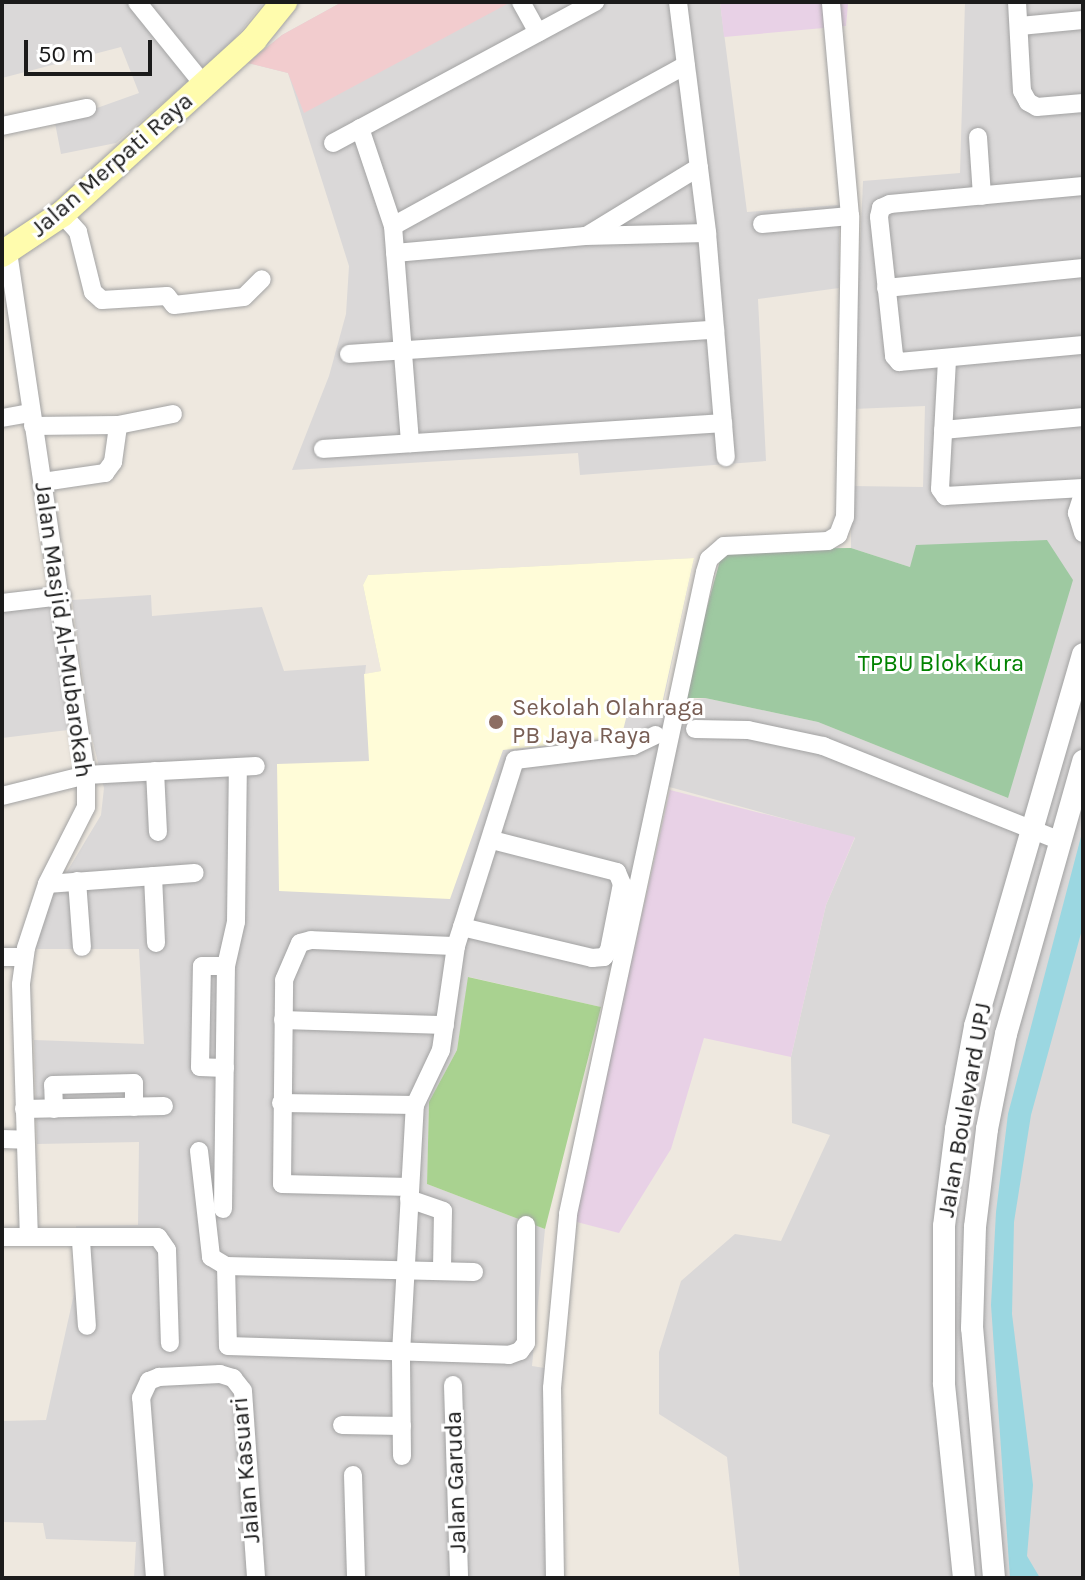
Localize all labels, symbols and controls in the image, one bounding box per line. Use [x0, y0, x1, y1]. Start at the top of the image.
scale bar [28, 24, 156, 74]
text: 50 m [38, 40, 94, 68]
street label: Jalan Merpati Raya [25, 87, 199, 243]
street label: Jalan Masjid Al-Mubarokah [28, 480, 98, 780]
park label: TPBU Blok Kura [858, 650, 1024, 678]
place label: Sekolah Olahraga PB Jaya Raya [512, 694, 704, 750]
marker: Sekolah Olahraga PB Jaya Raya [487, 713, 505, 731]
street label: Jalan Boulevard UPJ [932, 1001, 998, 1219]
street label: Jalan Kasuari [225, 1396, 267, 1544]
street label: Jalan Garuda [439, 1410, 473, 1554]

